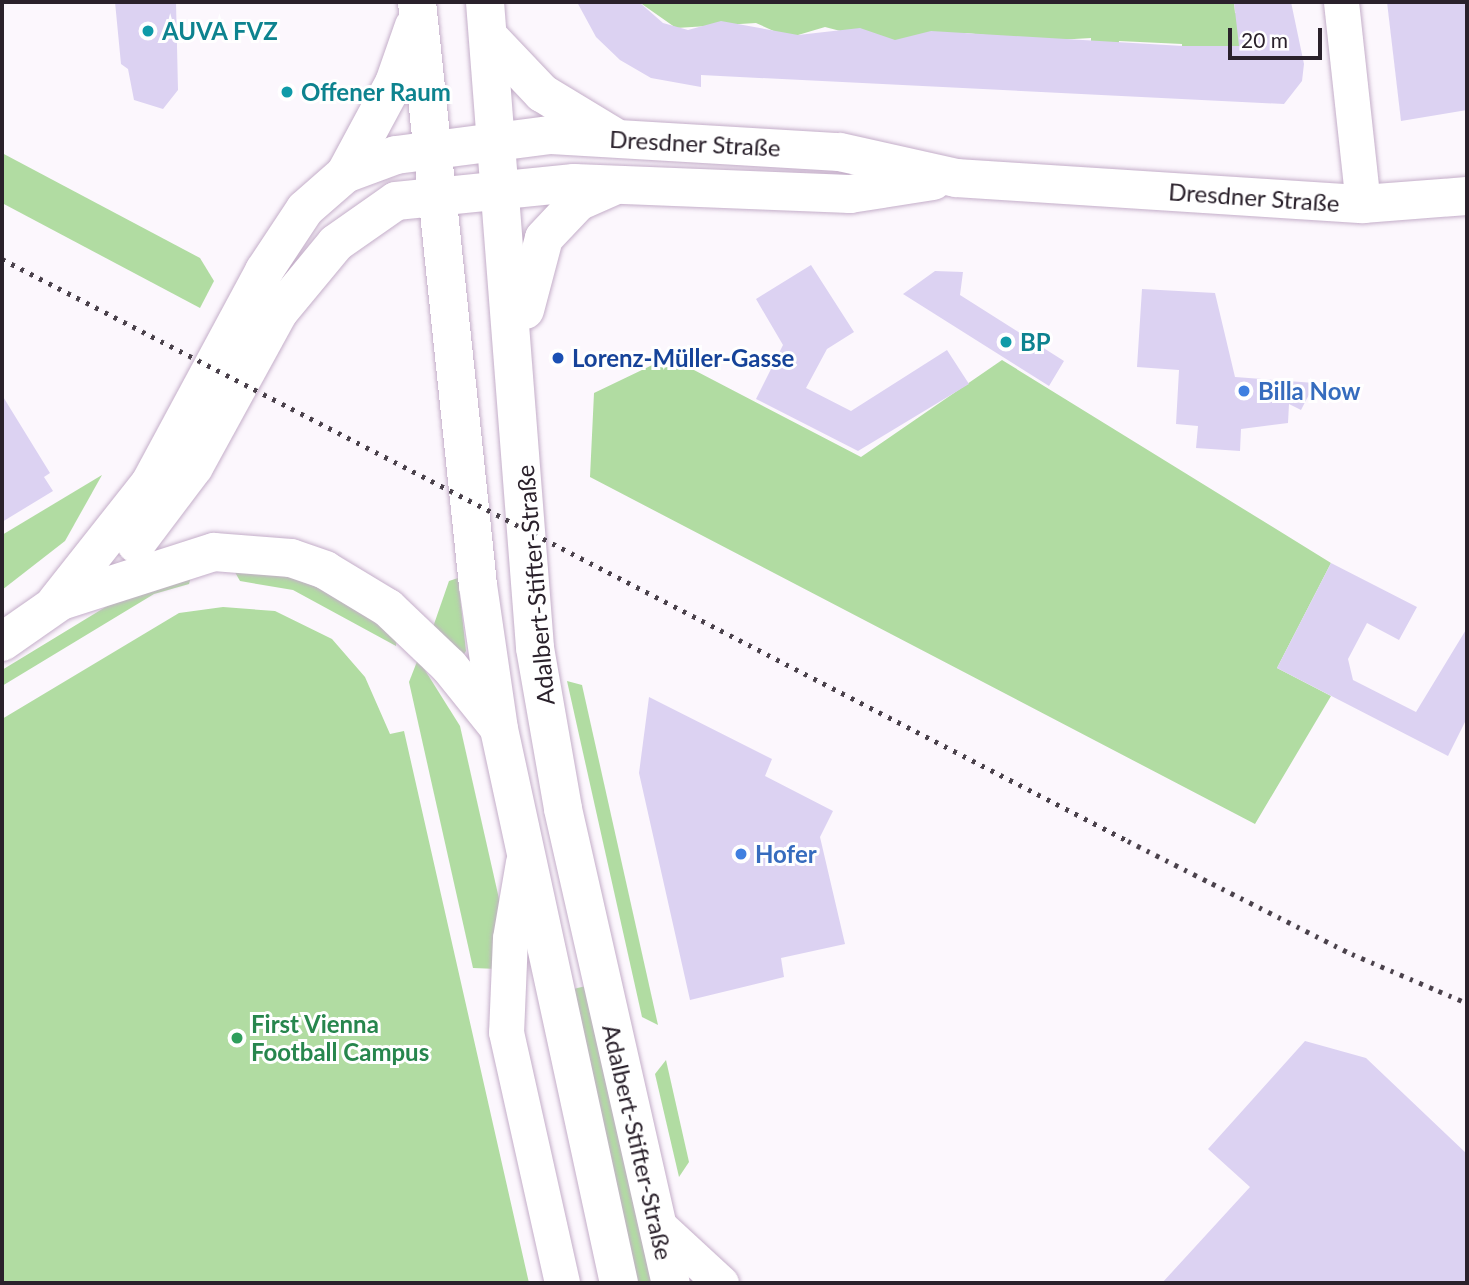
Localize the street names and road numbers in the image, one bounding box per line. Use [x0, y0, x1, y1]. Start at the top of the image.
street label: Dresdner Straße [608, 124, 782, 162]
street label: Dresdner Straße [1167, 177, 1341, 217]
street label: Adalbert-Stifter-Straße [510, 464, 560, 706]
street label: Adalbert-Stifter-Straße [597, 1021, 679, 1263]

